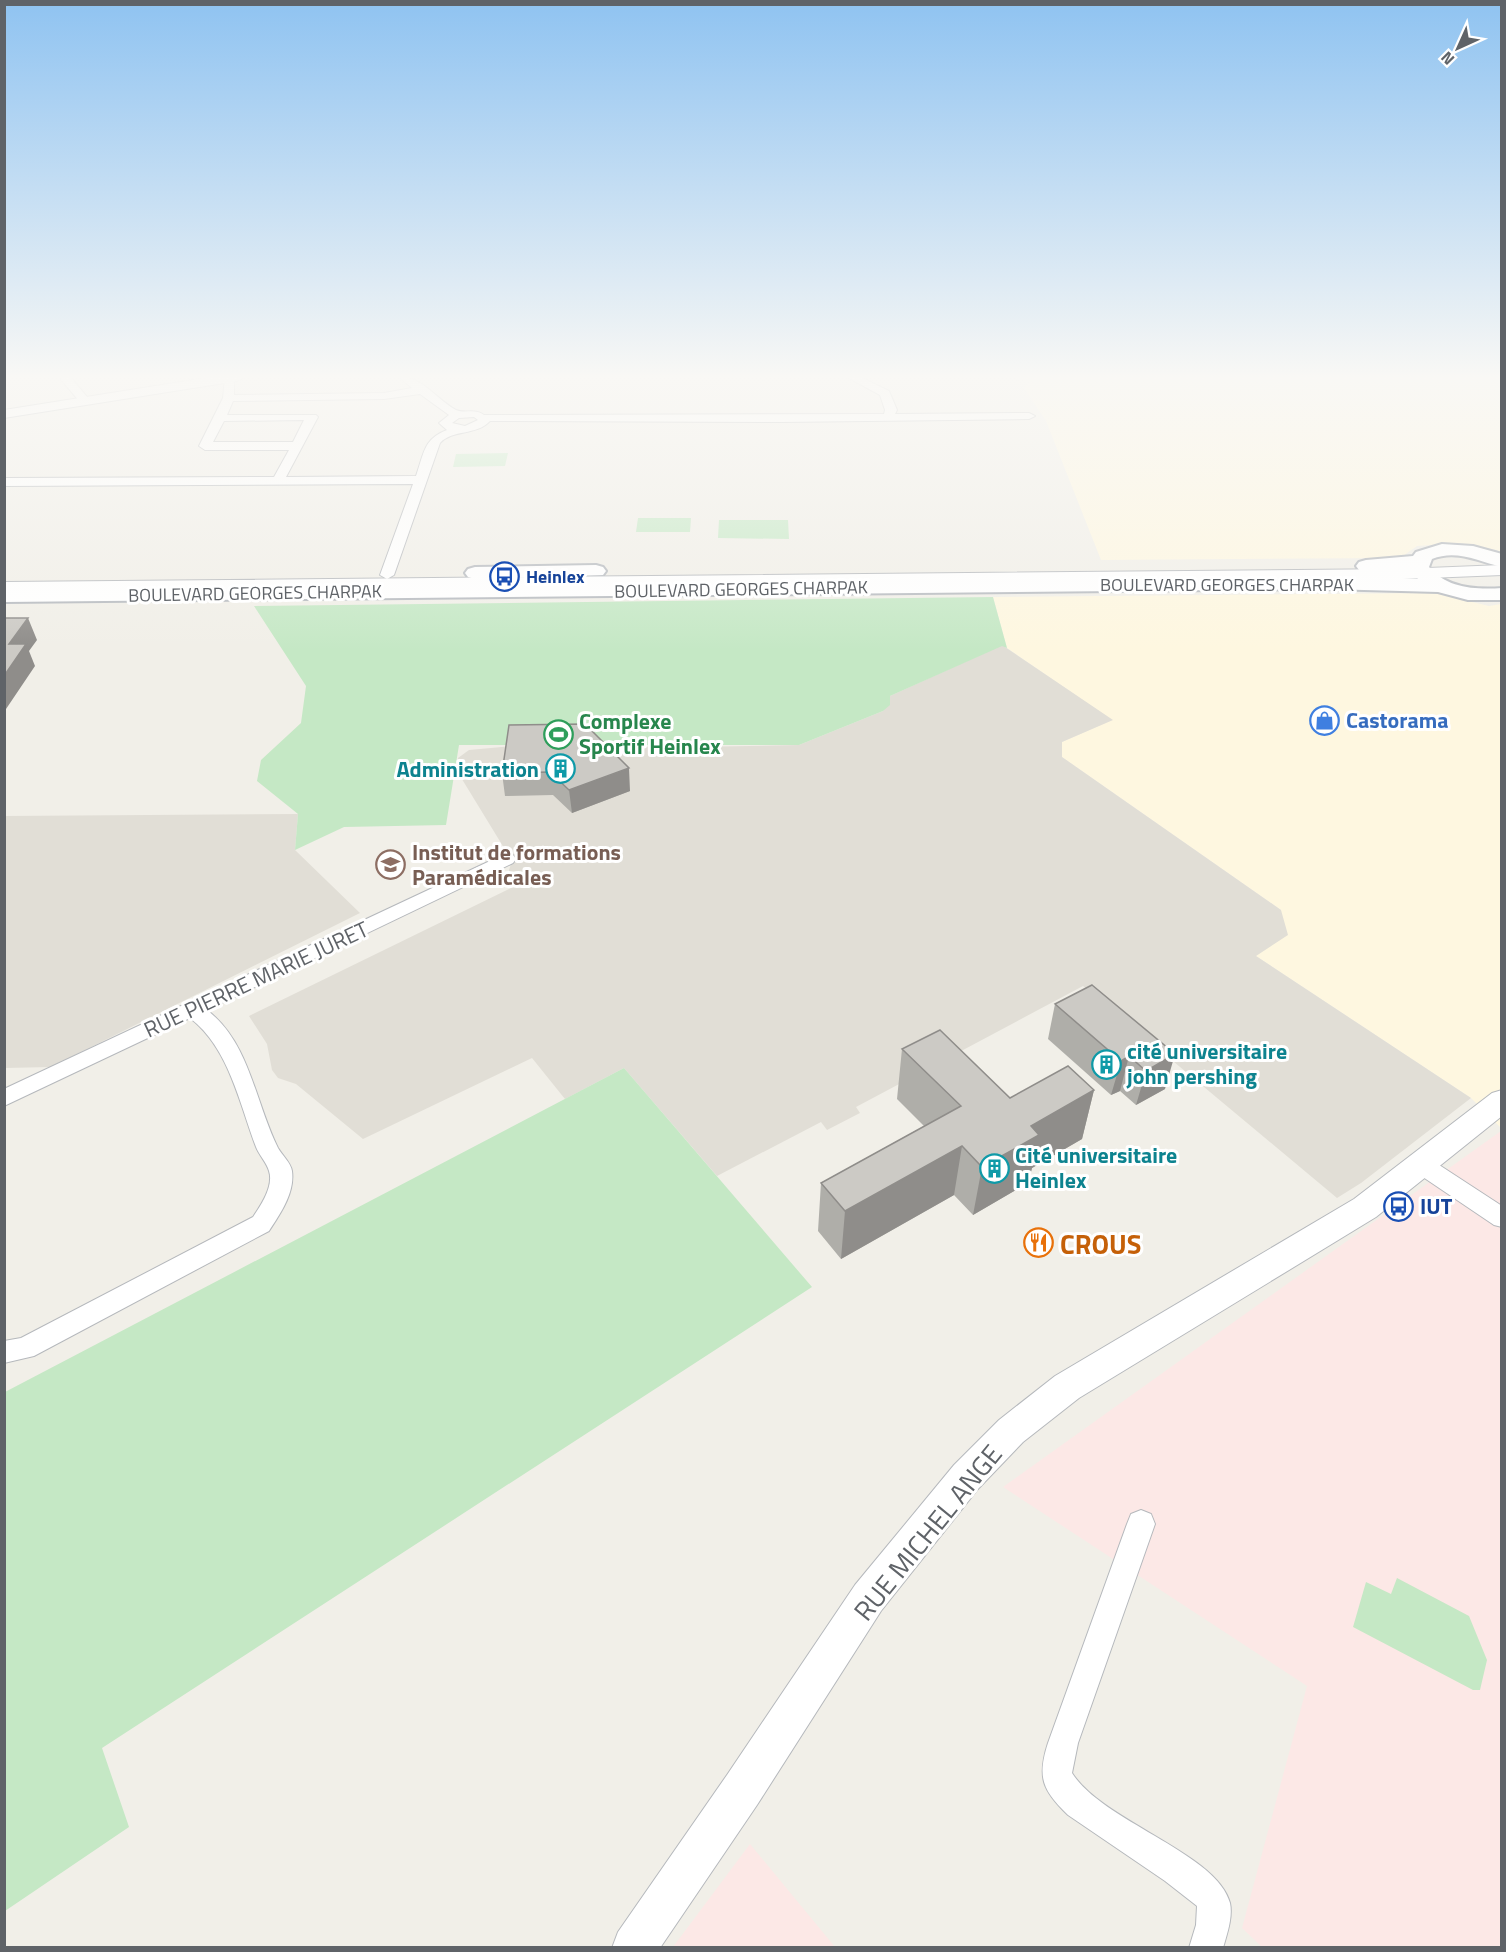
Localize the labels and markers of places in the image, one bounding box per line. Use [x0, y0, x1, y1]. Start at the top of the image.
bus stop icon: Heinlex [489, 560, 521, 592]
place label: Heinlex [526, 563, 585, 590]
place label: Castorama [1346, 703, 1448, 737]
place label: Complexe Sportif Heinlex [579, 704, 721, 763]
shop icon: Castorama [1309, 704, 1341, 736]
sports icon: Complexe Sportif Heinlex [542, 718, 574, 750]
place label: Administration [396, 752, 539, 786]
building icon: Administration [544, 753, 576, 785]
place label: Institut de formations Paramédicales [412, 835, 621, 894]
school or university icon: Institut de formations Paramédicales [375, 849, 407, 881]
place label: cité universitaire john pershing [1126, 1034, 1287, 1093]
building icon: cité universitaire john pershing [1090, 1048, 1122, 1080]
place label: Cité universitaire Heinlex [1015, 1138, 1177, 1197]
building icon: Cité universitaire Heinlex [978, 1152, 1010, 1184]
place label: IUT [1420, 1189, 1453, 1223]
bus stop icon: IUT [1383, 1190, 1415, 1222]
place label: CROUS [1060, 1223, 1141, 1264]
restaurant icon: CROUS [1023, 1227, 1055, 1259]

